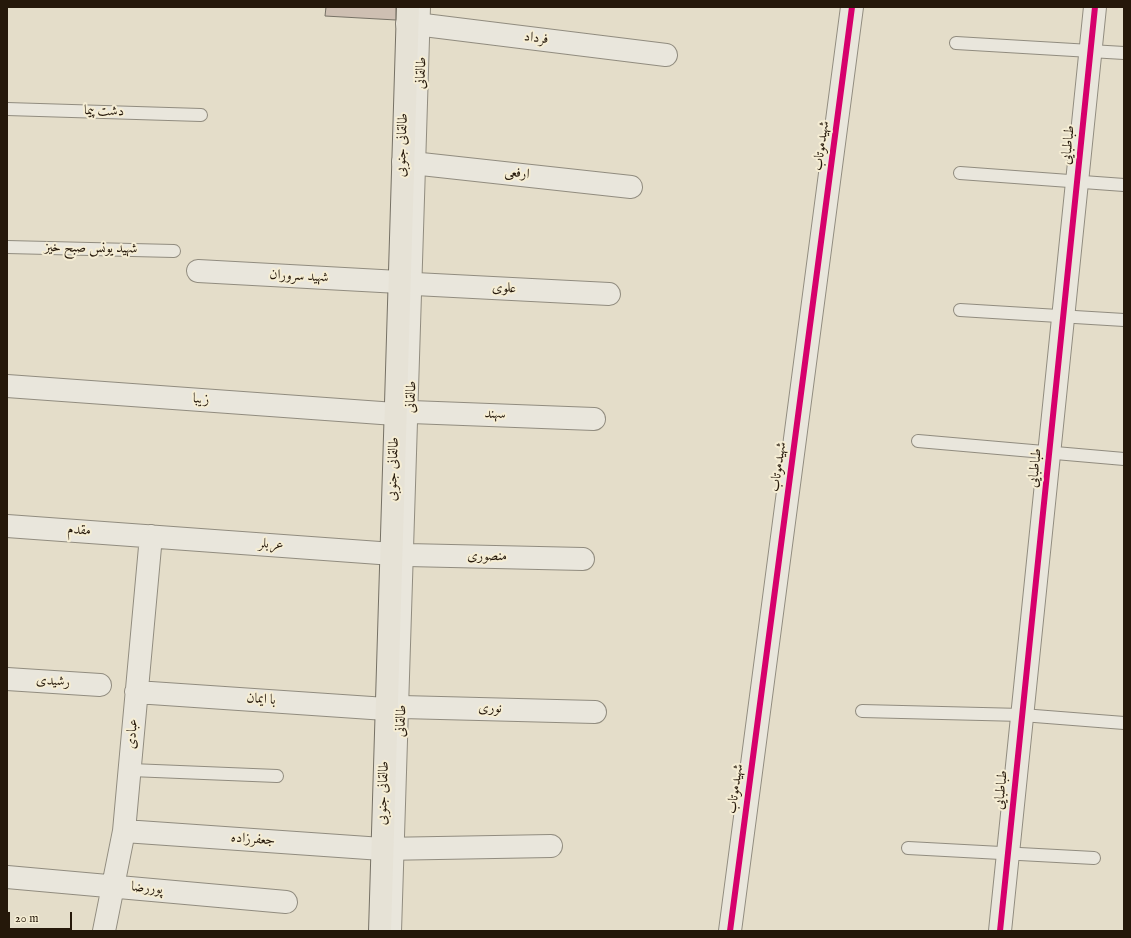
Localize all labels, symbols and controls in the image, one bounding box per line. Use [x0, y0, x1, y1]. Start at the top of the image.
street label: فرداد [523, 29, 549, 49]
street label: طالقانی [413, 57, 431, 89]
street label: دشت پیما [84, 103, 124, 121]
street label: طالقانی جنوبی [393, 113, 413, 177]
street label: شهیدموتاب [810, 120, 834, 172]
street label: طباطبایی [1059, 125, 1079, 165]
street label: ارفعی [504, 164, 530, 184]
street label: شهید یونس صبح خیز [44, 240, 138, 258]
street label: شهید سروران [269, 267, 329, 287]
street label: علوی [491, 280, 517, 298]
street label: طالقانی [403, 381, 421, 413]
street label: زیبا [192, 391, 210, 409]
street label: سهند [484, 406, 506, 424]
street label: طالقانی جنوبی [384, 437, 404, 501]
street label: شهیدموتاب [767, 441, 791, 493]
street label: طباطبایی [1026, 448, 1046, 488]
street label: مقدم [67, 522, 91, 540]
street label: عربلر [258, 536, 284, 554]
street label: منصوری [467, 548, 507, 566]
street label: رشیدی [35, 672, 71, 692]
street label: با ایمان [246, 691, 276, 709]
street label: نوری [478, 700, 502, 718]
street label: طالقانی [393, 705, 411, 737]
street label: عبادی [124, 718, 142, 750]
street label: طالقانی جنوبی [374, 761, 394, 825]
street label: شهیدموتاب [724, 763, 748, 815]
street label: طباطبایی [992, 770, 1012, 810]
street label: جعفرزاده [230, 830, 276, 850]
street label: پوررضا [131, 879, 163, 899]
scale bar [10, 904, 74, 930]
text: 20 m [15, 911, 38, 926]

